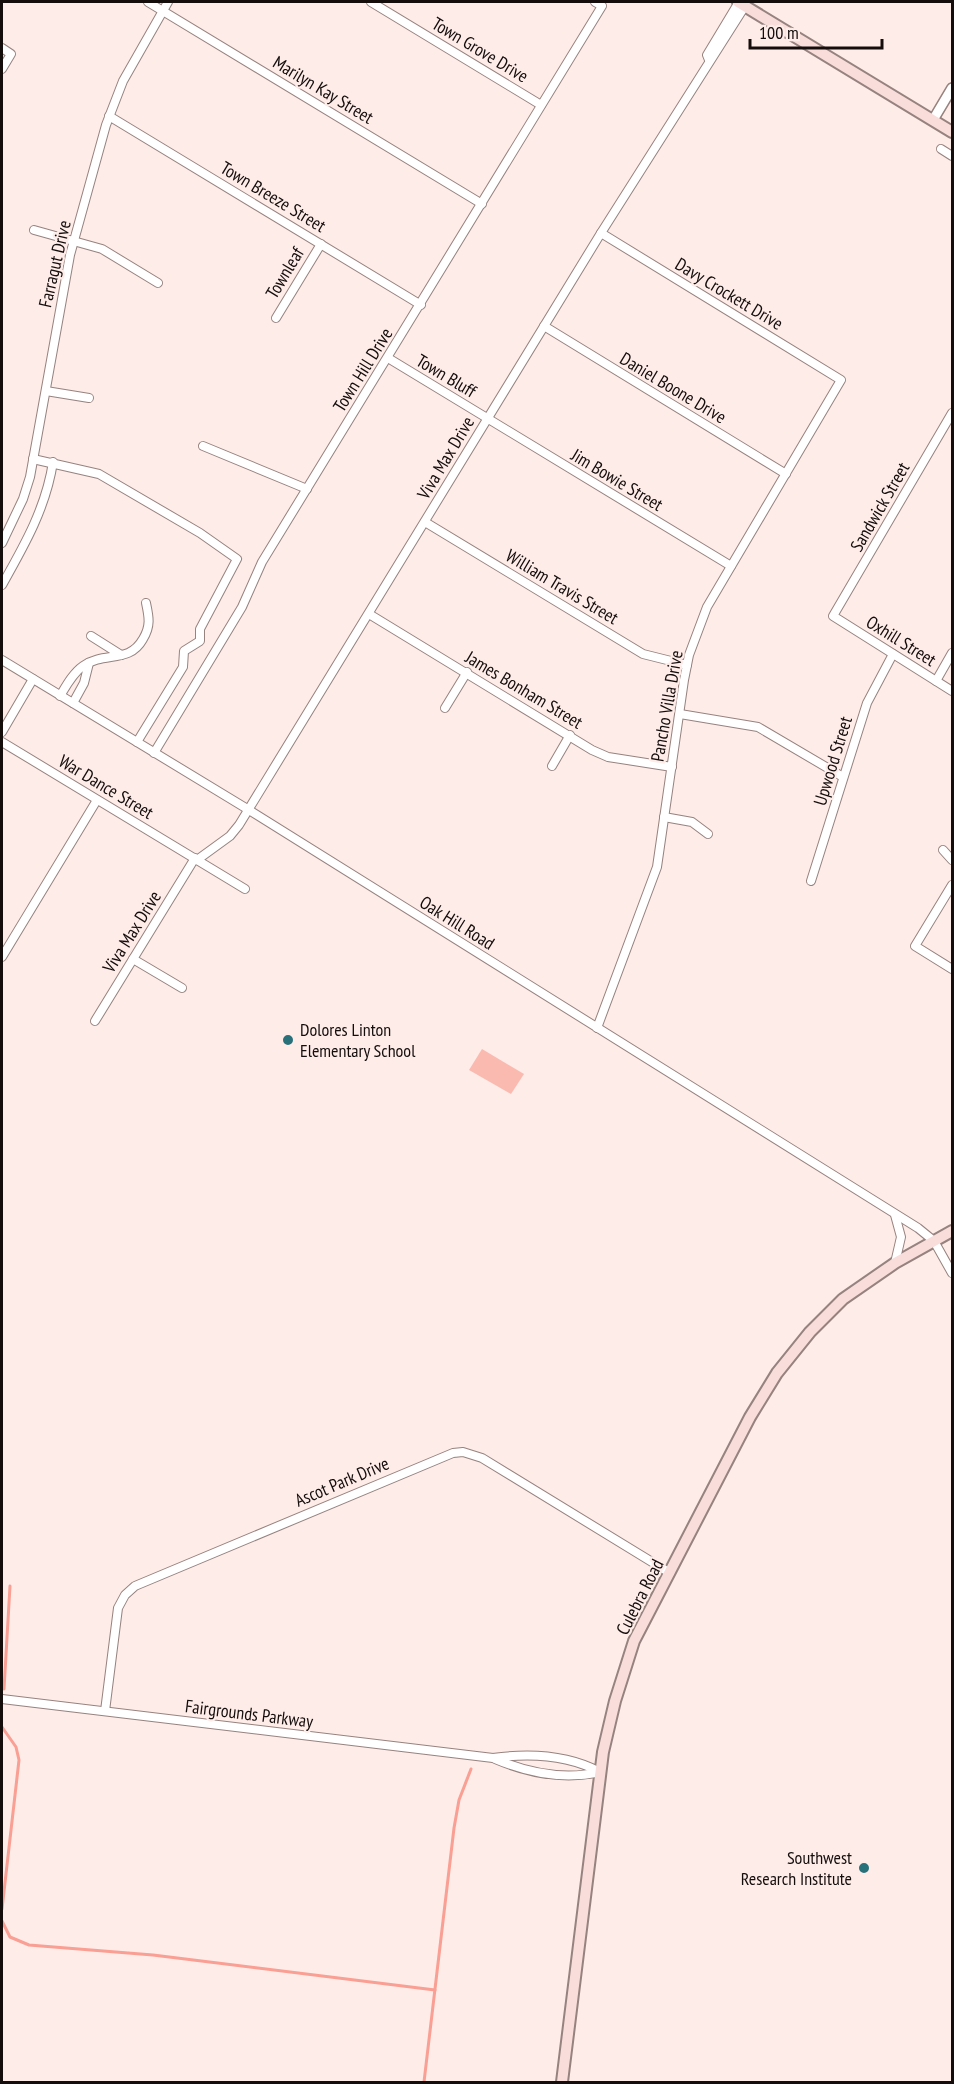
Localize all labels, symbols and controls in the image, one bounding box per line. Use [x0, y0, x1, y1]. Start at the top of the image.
street label: Town Grove Drive [428, 12, 533, 87]
scale bar [750, 12, 882, 50]
text: 100 m [759, 21, 799, 44]
street label: Marilyn Kay Street [269, 51, 378, 129]
street label: Town Breeze Street [216, 156, 330, 237]
street label: Farragut Drive [33, 218, 76, 310]
street label: Townleaf [260, 242, 309, 303]
street label: Davy Crockett Drive [671, 252, 787, 335]
street label: Town Hill Drive [328, 324, 397, 416]
street label: Daniel Boone Drive [616, 347, 731, 428]
street label: Town Bluff [412, 349, 482, 403]
street label: Viva Max Drive [411, 412, 479, 504]
street label: Jim Bowie Street [566, 443, 667, 516]
street label: Sandwick Street [845, 458, 914, 555]
street label: William Travis Street [502, 544, 623, 629]
street label: Oxhill Street [862, 610, 941, 671]
street label: James Bonham Street [461, 645, 587, 734]
street label: Pancho Villa Drive [645, 648, 688, 763]
street label: Upwood Street [808, 713, 857, 808]
street label: War Dance Street [55, 749, 158, 824]
street label: Viva Max Drive [97, 886, 166, 978]
street label: Oak Hill Road [416, 891, 499, 955]
place label: Dolores Linton Elementary School [300, 1018, 416, 1062]
marker: Dolores Linton Elementary School [281, 1033, 295, 1047]
street label: Ascot Park Drive [291, 1451, 392, 1512]
street label: Culebra Road [611, 1555, 668, 1638]
street label: Fairgrounds Parkway [184, 1694, 315, 1733]
place label: Southwest Research Institute [741, 1846, 852, 1890]
marker: Southwest Research Institute [857, 1861, 871, 1875]

